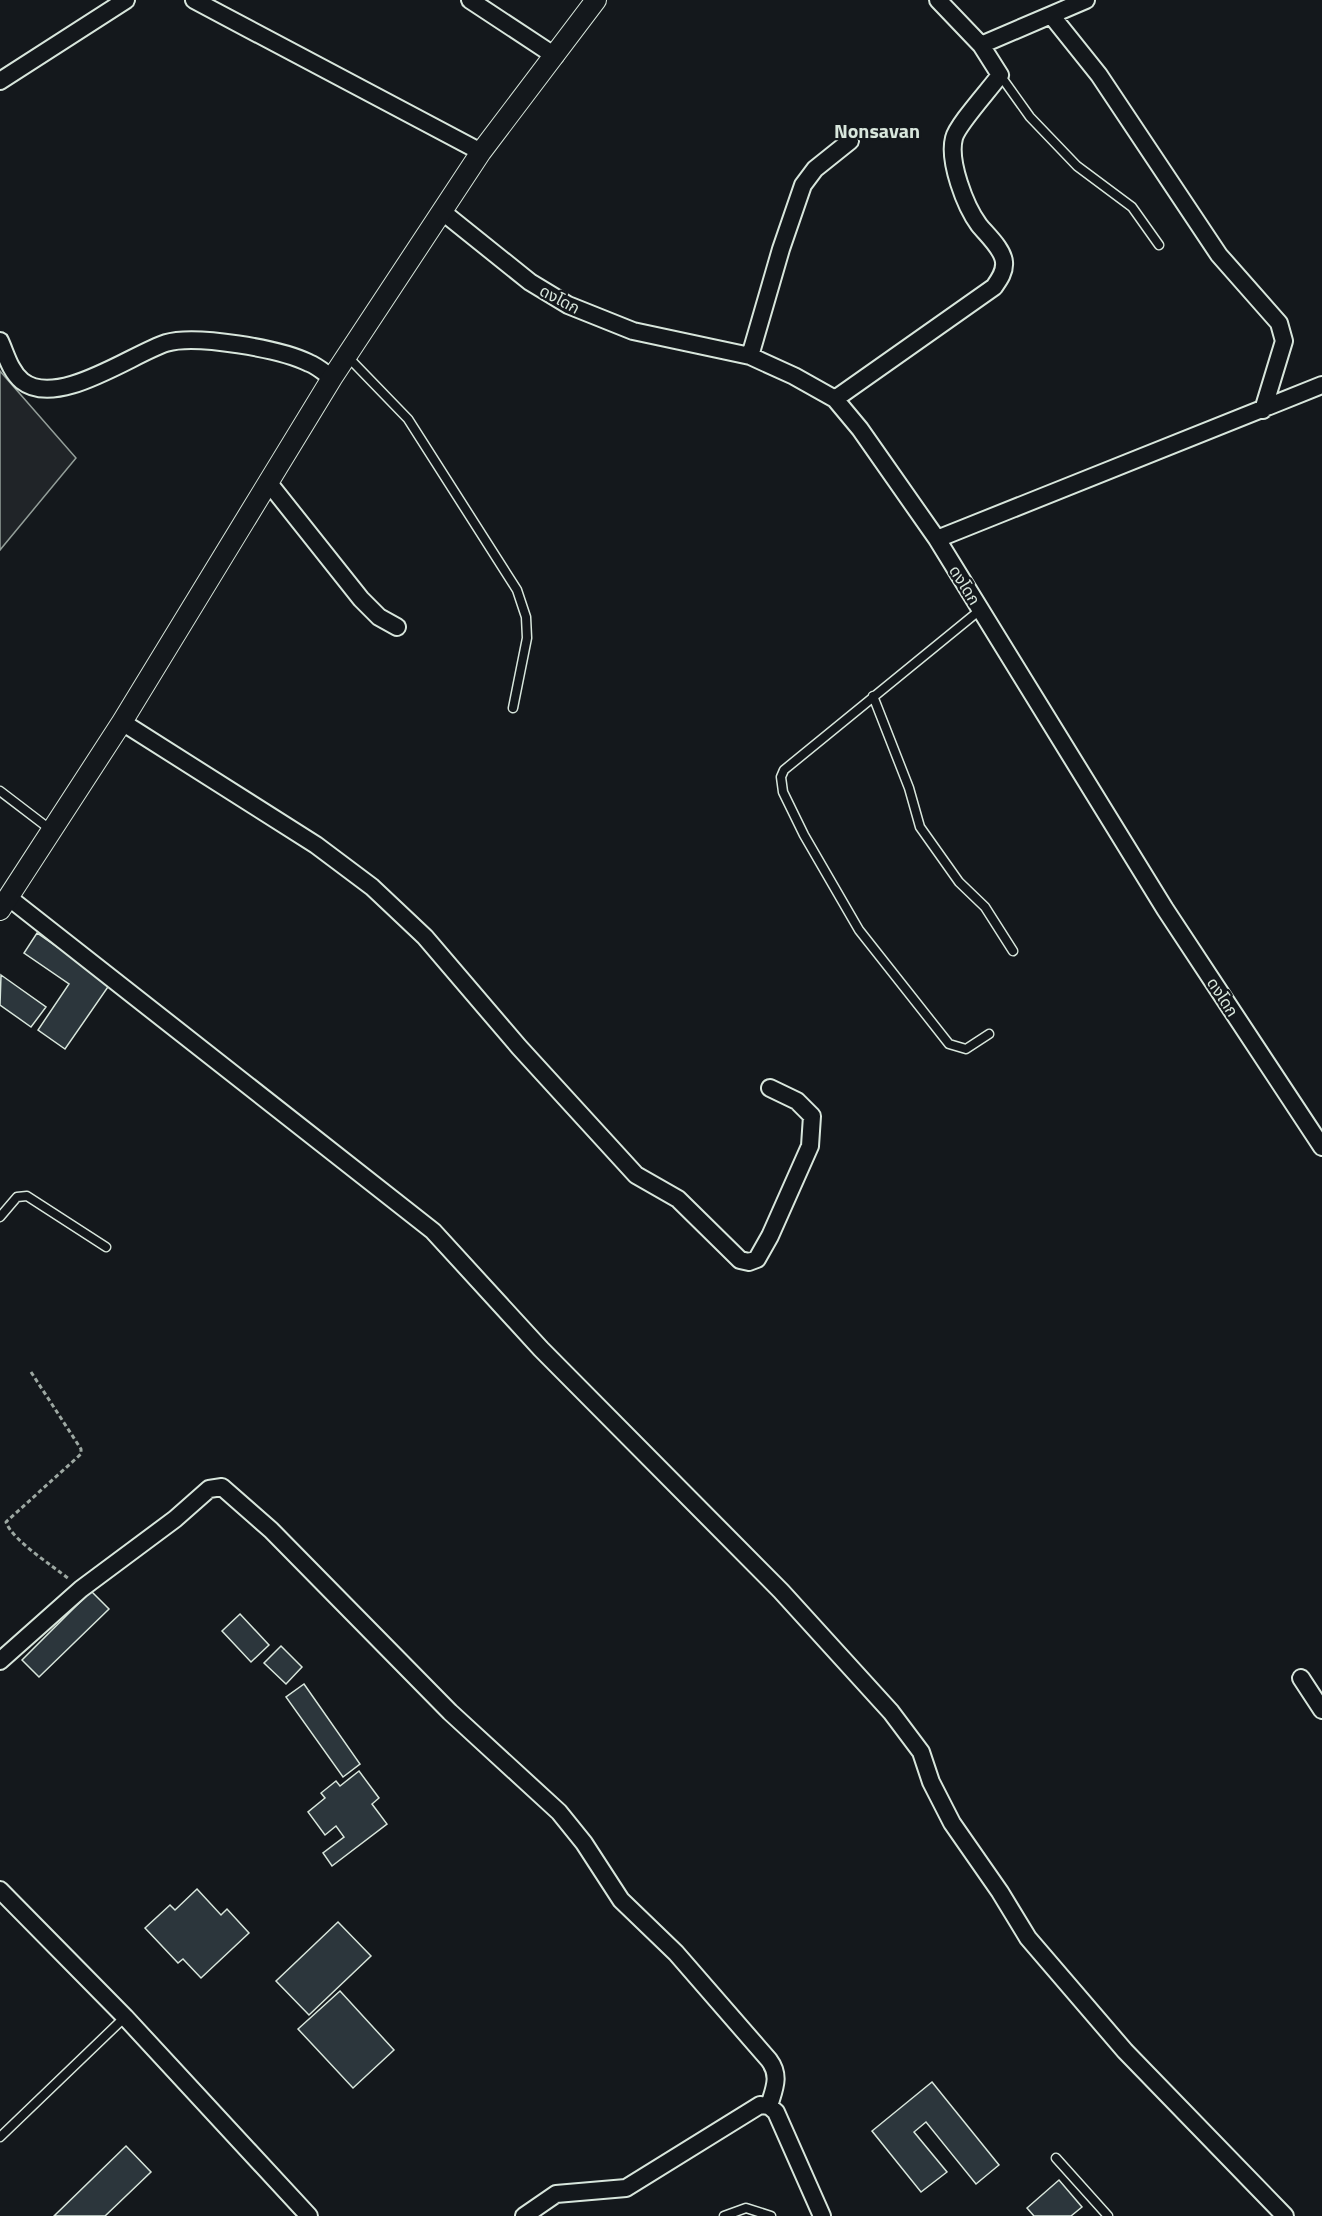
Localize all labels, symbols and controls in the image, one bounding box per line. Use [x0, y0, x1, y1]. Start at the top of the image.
district label: Nonsavan [834, 115, 920, 146]
street label: ดงโดก [536, 278, 584, 320]
street label: ดงโดก [944, 561, 986, 609]
street label: ดงโดก [1201, 973, 1245, 1021]

